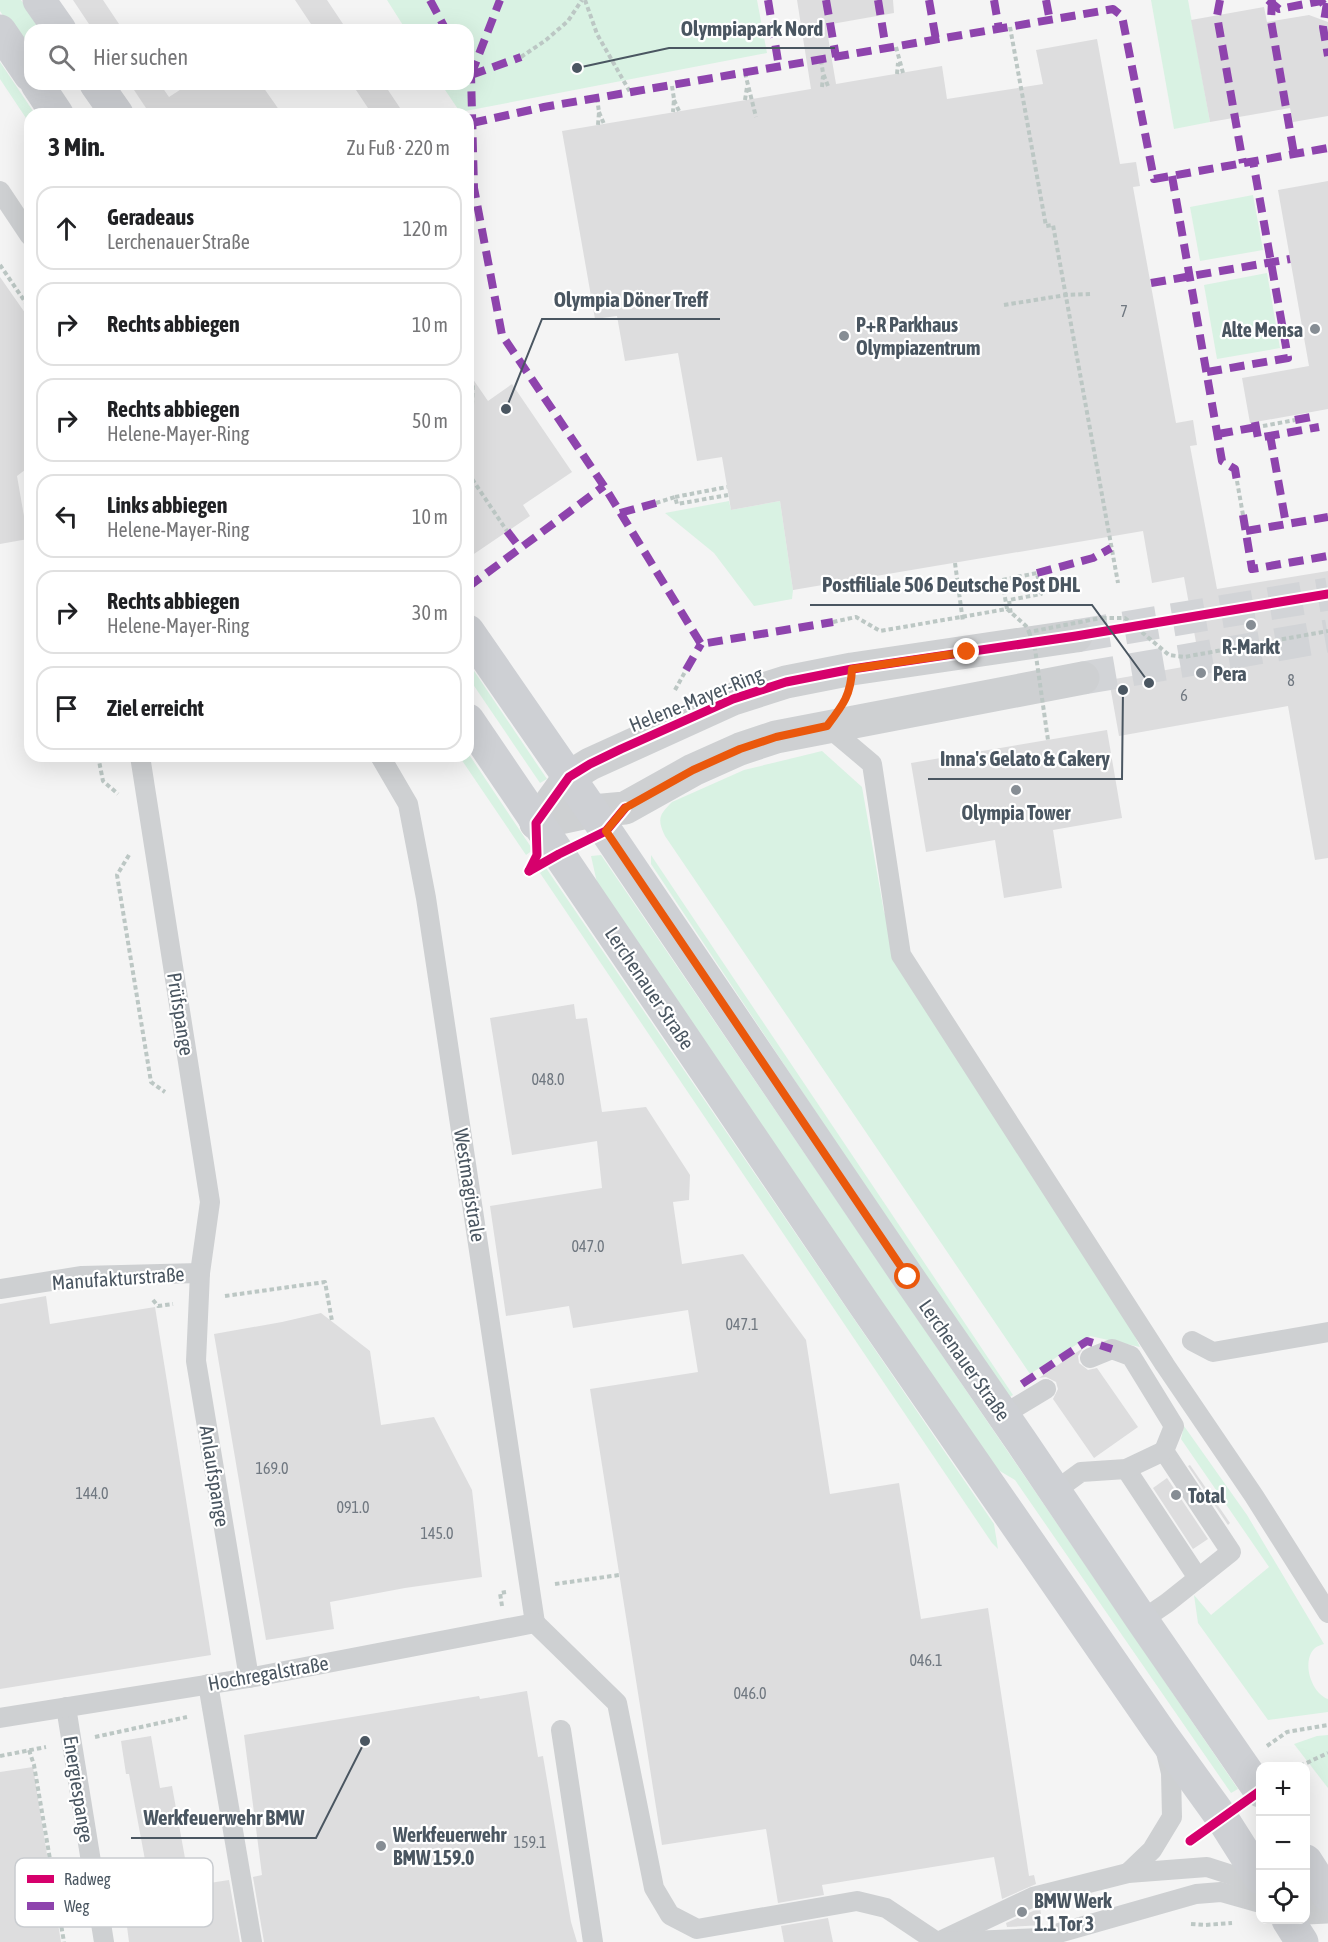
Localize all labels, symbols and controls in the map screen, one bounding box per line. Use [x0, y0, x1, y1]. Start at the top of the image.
callout: Olympiapark Nord [669, 9, 835, 48]
text: Olympiapark Nord [681, 16, 823, 40]
search box [24, 24, 474, 90]
icon: search [45, 41, 78, 74]
text: Hier suchen [93, 44, 188, 70]
text: 3 Min. [48, 132, 104, 162]
text: Zu Fuß · 220 m [347, 136, 450, 159]
text: Geradeaus [107, 204, 194, 230]
icon: ahead [50, 212, 83, 245]
text: 120 m [403, 217, 448, 240]
text: Lerchenauer Straße [107, 230, 250, 253]
callout: Olympia Döner Treff [542, 280, 720, 319]
text: Olympia Döner Treff [554, 287, 709, 311]
house number: 7 [1120, 302, 1128, 320]
icon: right [50, 308, 83, 341]
text: Rechts abbiegen [107, 311, 240, 337]
text: 10 m [412, 313, 448, 336]
place label: P+R Parkhaus Olympiazentrum [856, 313, 980, 359]
place label: Alte Mensa [1221, 318, 1303, 341]
marker: Alte Mensa [1308, 322, 1322, 336]
marker: P+R Parkhaus Olympiazentrum [837, 329, 851, 343]
text: Rechts abbiegen [107, 396, 240, 422]
icon: right [50, 404, 83, 437]
text: 50 m [412, 409, 448, 432]
text: Helene-Mayer-Ring [107, 422, 249, 445]
text: Links abbiegen [107, 492, 228, 518]
icon: left [50, 500, 83, 533]
text: 10 m [412, 505, 448, 528]
text: Helene-Mayer-Ring [107, 518, 249, 541]
callout: Postfiliale 506 Deutsche Post DHL [810, 566, 1092, 605]
text: Postfiliale 506 Deutsche Post DHL [822, 572, 1080, 596]
text: Rechts abbiegen [107, 588, 240, 614]
icon: right [50, 596, 83, 629]
text: 30 m [412, 601, 448, 624]
text: Helene-Mayer-Ring [107, 614, 249, 637]
marker: R-Markt [1244, 618, 1258, 632]
place label: R-Markt [1222, 635, 1280, 658]
route end [953, 638, 979, 664]
street label: Helene-Mayer-Ring [626, 662, 767, 736]
place label: Pera [1213, 662, 1246, 685]
marker: Pera [1194, 666, 1208, 680]
house number: 8 [1287, 671, 1295, 689]
house number: 6 [1180, 686, 1188, 704]
icon: arrive [50, 692, 83, 725]
text: Ziel erreicht [107, 695, 204, 721]
callout: Inna's Gelato & Cakery [928, 740, 1122, 779]
text: Inna's Gelato & Cakery [940, 746, 1110, 770]
marker: Olympia Tower [1009, 783, 1023, 797]
place label: Olympia Tower [961, 801, 1072, 824]
street label: Lerchenauer Straße [601, 922, 699, 1054]
street label: Prüfspange [163, 971, 199, 1057]
house number: 048.0 [532, 1070, 564, 1088]
street label: Westmagistrale [450, 1127, 490, 1243]
house number: 047.0 [572, 1237, 604, 1255]
street label: Manufakturstraße [51, 1262, 185, 1294]
route start [894, 1263, 920, 1289]
street label: Lerchenauer Straße [915, 1295, 1015, 1425]
house number: 047.1 [726, 1315, 758, 1333]
street label: Anlaufspange [196, 1424, 234, 1528]
house number: 169.0 [256, 1459, 288, 1477]
house number: 144.0 [76, 1484, 108, 1502]
place label: Total [1188, 1484, 1226, 1507]
marker: Total [1169, 1488, 1183, 1502]
house number: 091.0 [337, 1498, 369, 1516]
house number: 145.0 [421, 1524, 453, 1542]
street label: Hochregalstraße [206, 1651, 330, 1695]
house number: 046.1 [910, 1651, 942, 1669]
house number: 046.0 [734, 1684, 766, 1702]
street label: Energiespange [59, 1734, 99, 1844]
map controls [1256, 1762, 1310, 1924]
button: + [1256, 1762, 1310, 1816]
callout: Werkfeuerwehr BMW [131, 1799, 316, 1838]
text: Werkfeuerwehr BMW [142, 1805, 305, 1829]
button: − [1256, 1816, 1310, 1870]
place label: Werkfeuerwehr BMW 159.0 [392, 1823, 507, 1869]
house number: 159.1 [514, 1833, 546, 1851]
marker: Werkfeuerwehr BMW 159.0 [374, 1839, 388, 1853]
legend [15, 1858, 213, 1927]
text: Radweg [64, 1870, 111, 1889]
button: locate [1256, 1870, 1310, 1924]
place label: BMW Werk 1.1 Tor 3 [1034, 1889, 1112, 1935]
text: Weg [64, 1897, 89, 1916]
marker: BMW Werk 1.1 Tor 3 [1015, 1905, 1029, 1919]

